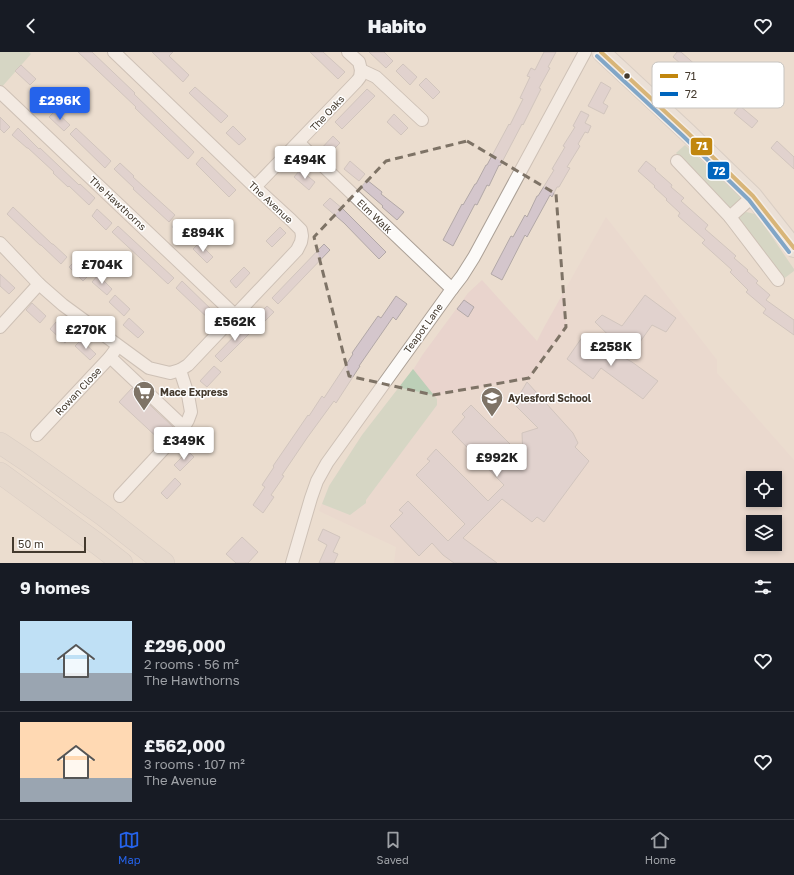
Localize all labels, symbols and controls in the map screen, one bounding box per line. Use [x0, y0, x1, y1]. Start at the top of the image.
icon: back [20, 15, 42, 37]
text: Habito [368, 15, 426, 37]
icon: heart [752, 15, 774, 37]
legend [652, 62, 784, 108]
text: 71 [685, 69, 696, 82]
unlabelled marker [622, 71, 632, 81]
pin: £296K [32, 87, 88, 121]
text: 72 [685, 87, 697, 100]
text: £296K [39, 92, 81, 108]
street label: The Oaks [307, 93, 347, 133]
line badge: 71 [690, 137, 713, 156]
text: 71 [696, 139, 708, 152]
pin: £494K [277, 146, 333, 180]
text: £494K [284, 151, 326, 167]
line badge: 72 [707, 161, 730, 180]
text: 72 [713, 164, 726, 177]
street label: The Hawthorns [87, 174, 149, 232]
street label: The Avenue [246, 179, 296, 226]
street label: Elm Walk [355, 196, 395, 236]
pin: £894K [175, 219, 231, 253]
text: £894K [182, 224, 224, 240]
pin: £704K [74, 251, 130, 285]
text: £704K [81, 256, 123, 272]
street label: Teapot Lane [401, 301, 445, 355]
pin: £562K [207, 308, 263, 342]
text: £562K [214, 313, 256, 329]
pin: £270K [58, 316, 114, 350]
text: £270K [65, 321, 107, 337]
pin: £258K [583, 333, 639, 367]
text: £258K [590, 338, 632, 354]
street label: Rowan Close [53, 364, 104, 418]
supermarket icon: Mace Express [131, 379, 157, 412]
school or university icon: Aylesford School [479, 385, 505, 418]
place label: Mace Express [160, 386, 228, 398]
place label: Aylesford School [508, 392, 592, 404]
pin: £349K [156, 427, 212, 461]
text: £349K [163, 432, 205, 448]
pin: £992K [469, 444, 525, 478]
text: £992K [476, 449, 518, 465]
map controls [746, 471, 782, 551]
button: locate [746, 471, 782, 507]
button: layers [746, 515, 782, 551]
scale bar [12, 535, 86, 554]
text: 50 m [18, 537, 44, 550]
icon: filters [752, 576, 774, 598]
text: 9 homes [20, 577, 90, 598]
text: £296,000 [144, 635, 226, 656]
icon: home [52, 637, 100, 685]
icon: heart [752, 650, 774, 672]
text: 2 rooms · 56 m² [144, 656, 239, 672]
text: The Hawthorns [144, 672, 240, 688]
text: £562,000 [144, 735, 225, 756]
icon: home [52, 738, 100, 786]
icon: heart [752, 751, 774, 773]
text: 3 rooms · 107 m² [144, 756, 245, 772]
text: The Avenue [144, 772, 217, 788]
tab: Map [118, 829, 141, 866]
tab: Saved [377, 829, 409, 866]
tab: Home [645, 829, 676, 866]

